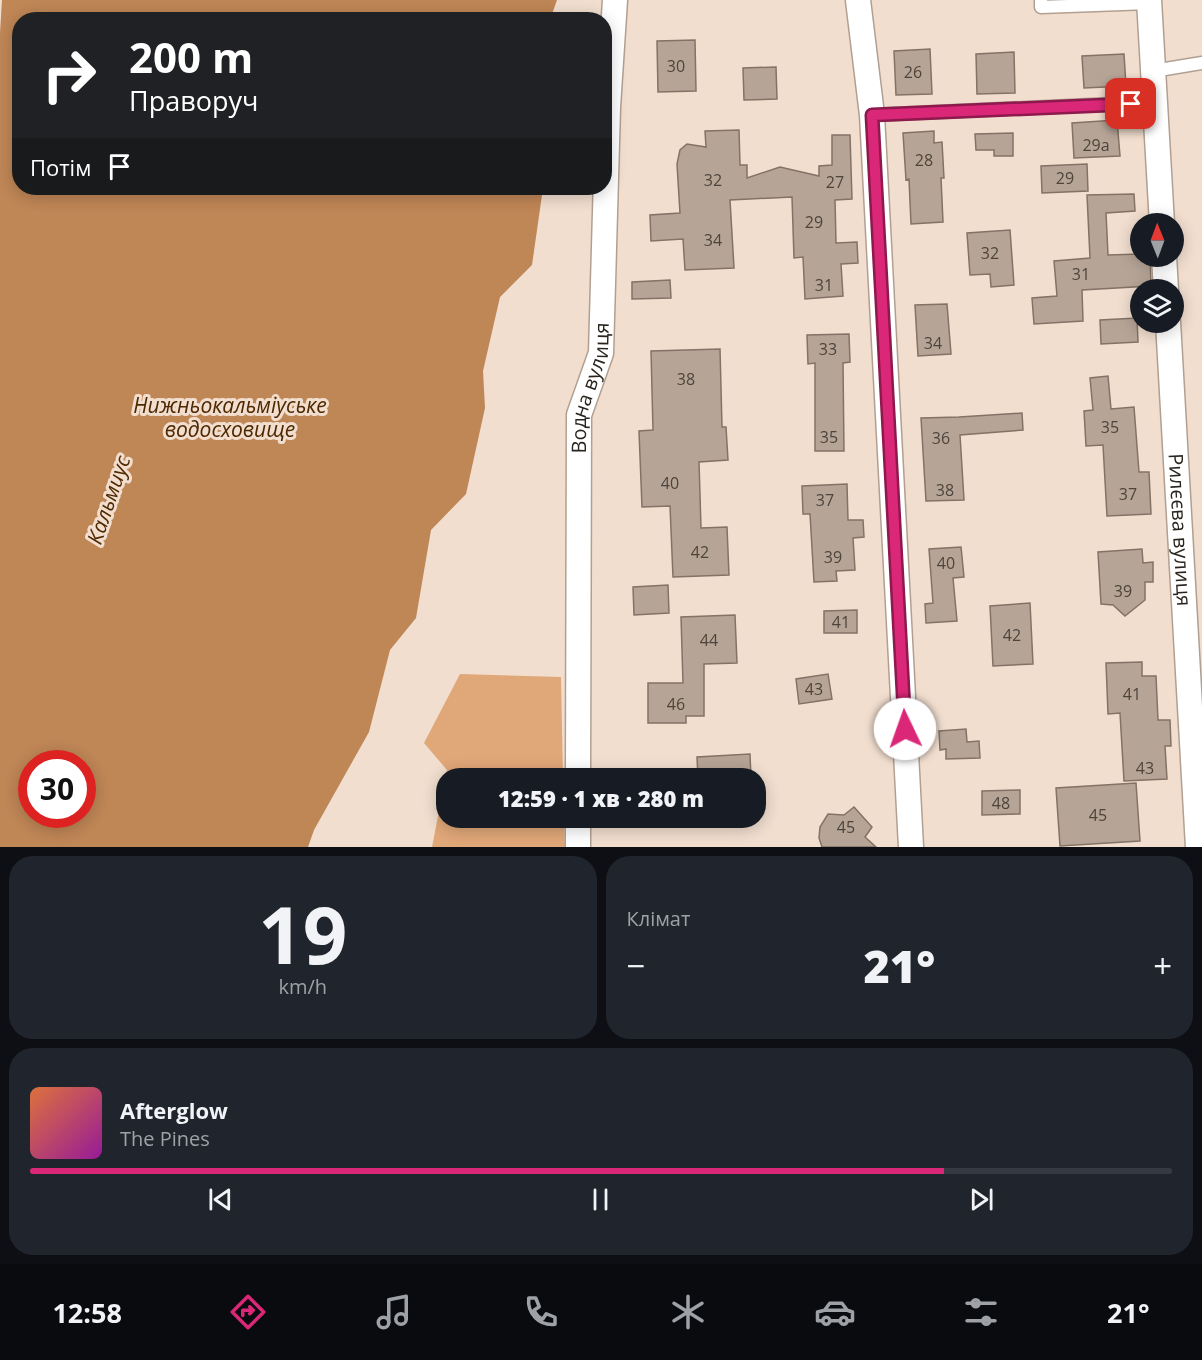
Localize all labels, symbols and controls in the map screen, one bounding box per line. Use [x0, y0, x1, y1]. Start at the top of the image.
text: 200 m [129, 28, 253, 85]
icon: right [30, 36, 108, 114]
house number: 30 [667, 55, 685, 77]
house number: 26 [904, 61, 922, 83]
pin [1105, 78, 1156, 129]
text: Праворуч [129, 82, 258, 119]
icon: arrive [1114, 87, 1147, 120]
house number: 29а [1082, 134, 1110, 156]
house number: 28 [915, 149, 933, 171]
icon: arrive [103, 150, 136, 183]
text: Потім [30, 152, 91, 182]
house number: 29 [1056, 167, 1074, 189]
house number: 32 [704, 169, 722, 191]
house number: 27 [826, 171, 844, 193]
house number: 29 [805, 211, 823, 233]
north arrow [1130, 213, 1184, 267]
map controls [1130, 213, 1184, 333]
house number: 34 [704, 229, 722, 251]
house number: 32 [981, 242, 999, 264]
house number: 31 [1072, 263, 1090, 285]
house number: 31 [815, 274, 833, 296]
button: layers [1130, 279, 1184, 333]
street label: Водна вулиця [565, 322, 615, 453]
house number: 34 [924, 332, 942, 354]
house number: 33 [819, 338, 837, 360]
house number: 38 [677, 368, 695, 390]
water label: Нижньокальміуське водосховище [133, 391, 327, 443]
house number: 35 [1101, 416, 1119, 438]
house number: 35 [820, 426, 838, 448]
house number: 36 [932, 427, 950, 449]
water label: Кальмиус [80, 451, 136, 548]
street label: Рилєєва вулиця [1163, 452, 1198, 607]
house number: 40 [661, 472, 679, 494]
house number: 38 [936, 479, 954, 501]
house number: 37 [1119, 483, 1137, 505]
house number: 37 [816, 489, 834, 511]
house number: 42 [691, 541, 709, 563]
house number: 39 [824, 546, 842, 568]
house number: 40 [937, 552, 955, 574]
house number: 39 [1114, 580, 1132, 602]
house number: 41 [832, 611, 850, 633]
house number: 42 [1003, 624, 1021, 646]
house number: 44 [700, 629, 718, 651]
house number: 43 [805, 678, 823, 700]
house number: 41 [1123, 683, 1141, 705]
house number: 46 [667, 693, 685, 715]
position arrow [873, 697, 937, 761]
speed limit sign: 30 [18, 750, 96, 828]
house number: 43 [1136, 757, 1154, 779]
text: 12:59 · 1 хв · 280 m [498, 783, 704, 813]
house number: 48 [992, 792, 1010, 814]
house number: 45 [1089, 804, 1107, 826]
house number: 45 [837, 816, 855, 838]
text: 19 [258, 881, 347, 987]
text: Клімат [627, 905, 690, 932]
text: 21° [863, 935, 935, 996]
text: − [627, 943, 645, 988]
text: + [1153, 943, 1172, 988]
text: km/h [278, 973, 327, 1000]
text: Afterglow [120, 1095, 228, 1125]
text: The Pines [120, 1125, 210, 1152]
icon: previous [204, 1183, 237, 1216]
icon: pause [584, 1183, 617, 1216]
icon: next [965, 1183, 998, 1216]
icon: directions [227, 1291, 269, 1333]
icon: music [373, 1291, 415, 1333]
icon: phone [520, 1291, 562, 1333]
icon: climate [667, 1291, 709, 1333]
icon: car [814, 1291, 856, 1333]
icon: filters [960, 1291, 1002, 1333]
text: 12:58 [52, 1294, 122, 1331]
text: 21° [1107, 1294, 1150, 1331]

